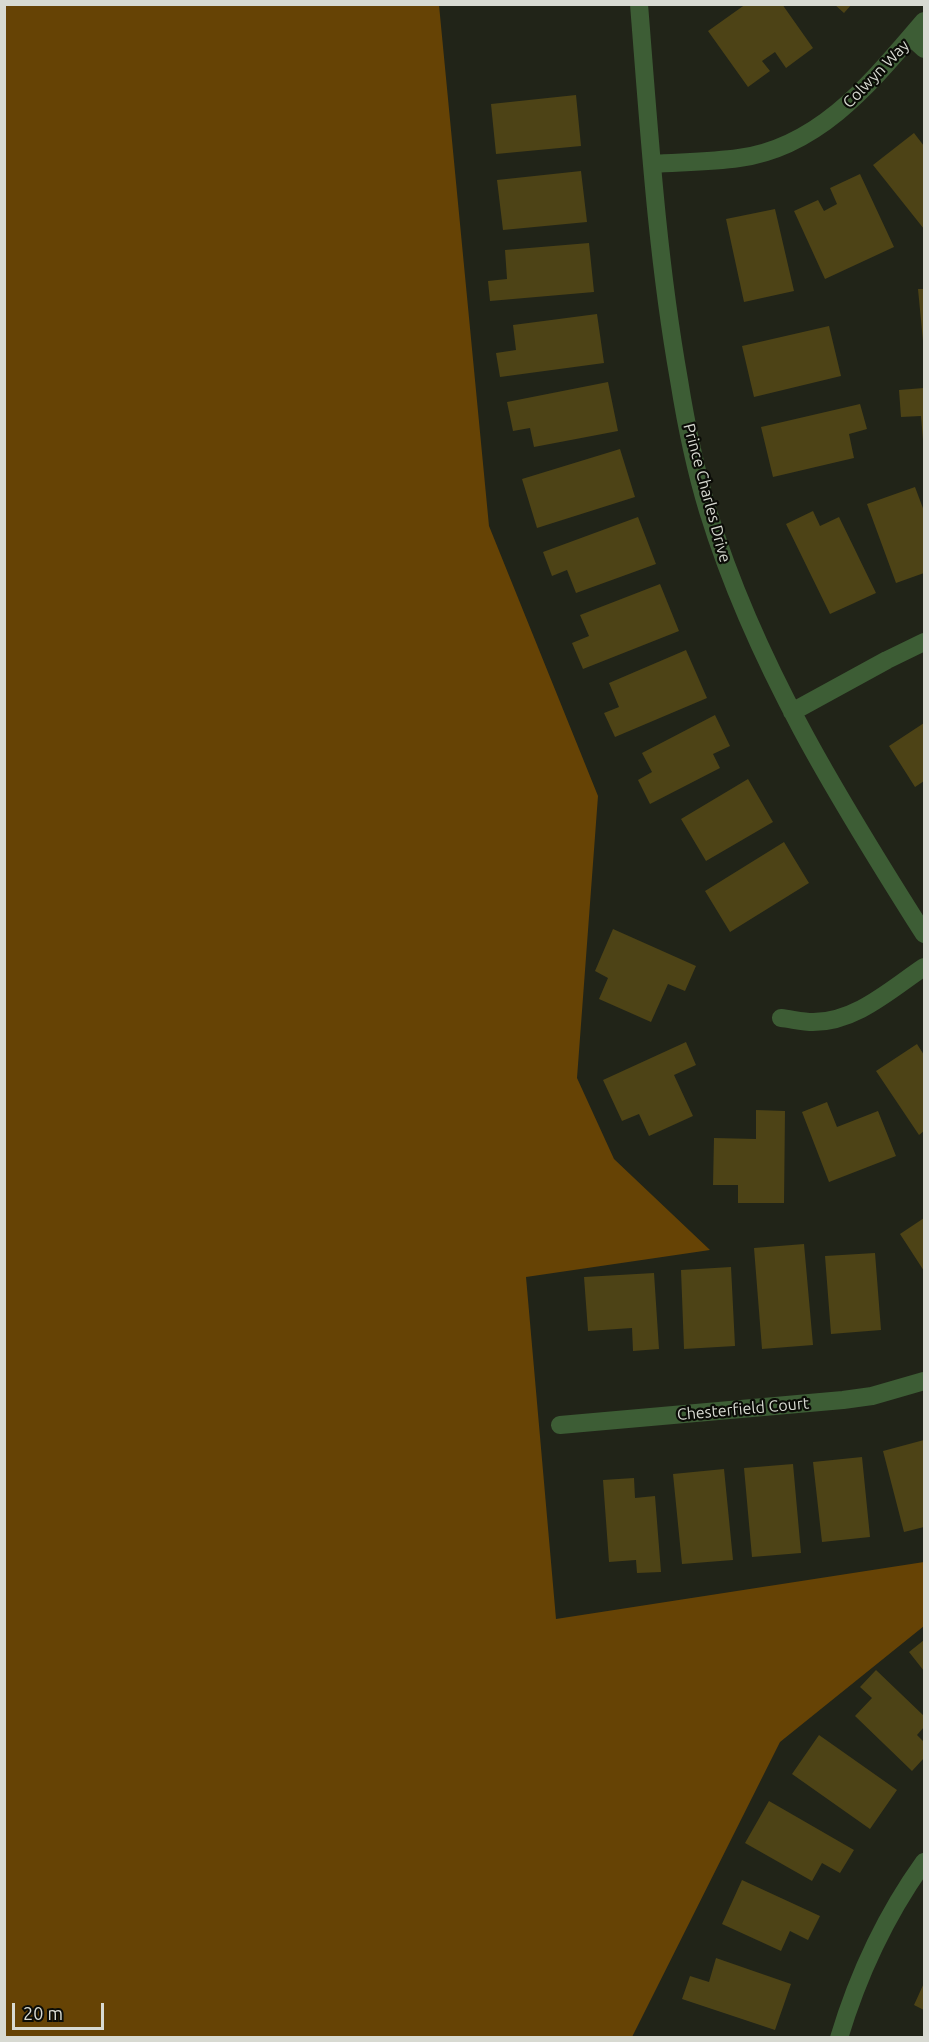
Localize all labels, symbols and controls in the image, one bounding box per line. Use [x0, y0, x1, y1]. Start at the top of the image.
street label: Colwyn Way [839, 36, 913, 112]
street label: Prince Charles Drive [679, 421, 735, 565]
street label: Chesterfield Court [676, 1394, 810, 1424]
scale bar [15, 1991, 106, 2029]
text: 20 m [23, 2003, 63, 2023]

